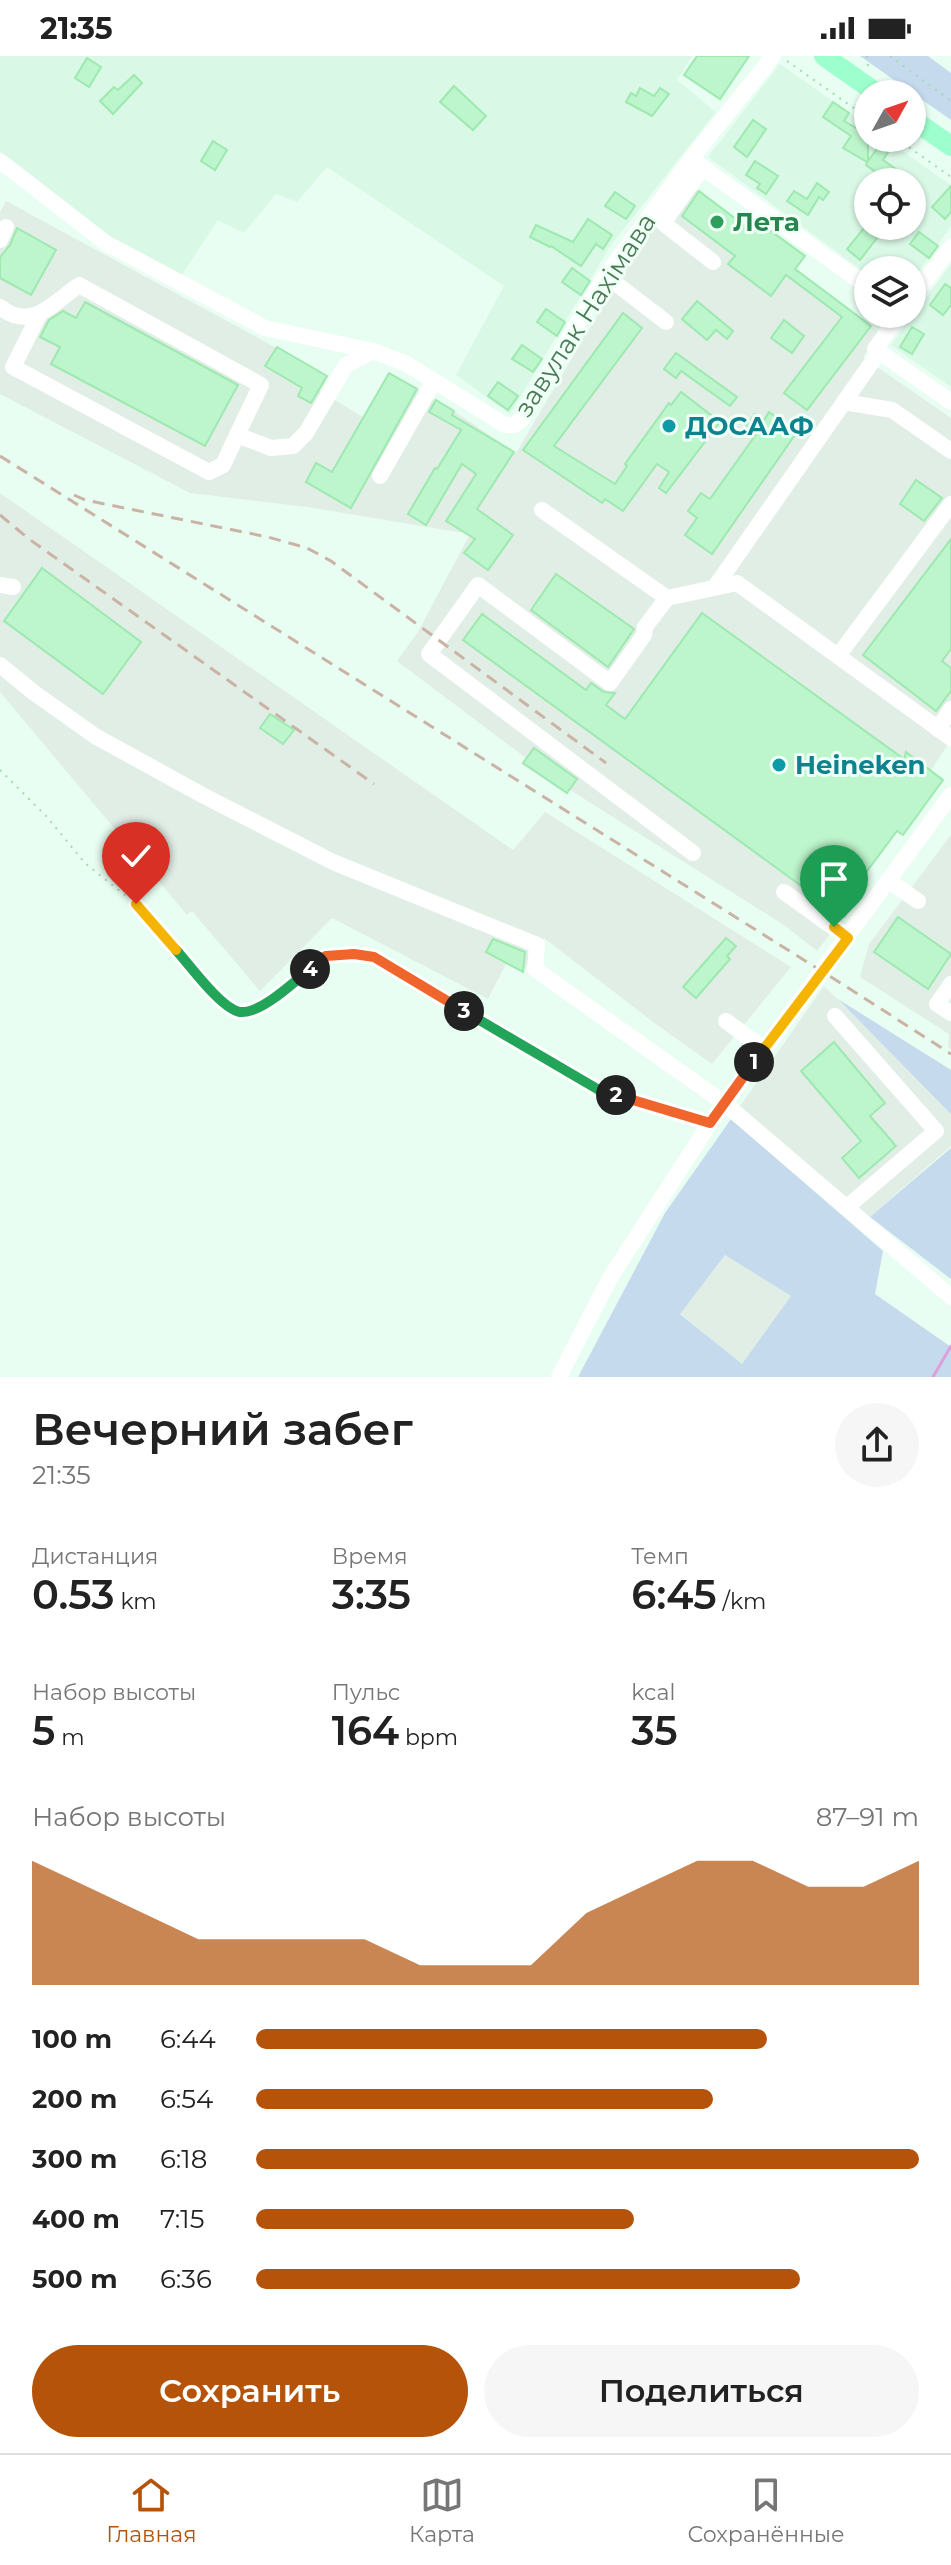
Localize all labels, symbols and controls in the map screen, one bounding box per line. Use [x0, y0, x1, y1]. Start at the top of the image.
text: 21:35 [40, 10, 113, 47]
north arrow [854, 80, 926, 152]
map controls [854, 80, 926, 328]
button: locate [854, 168, 926, 240]
place label: Лета [733, 206, 800, 238]
street label: завулак Нахімава [507, 207, 663, 423]
marker: Лета [708, 213, 726, 231]
button: layers [854, 256, 926, 328]
place label: ДОСААФ [685, 410, 814, 442]
marker: ДОСААФ [660, 417, 678, 435]
place label: Heineken [795, 749, 926, 781]
marker: Heineken [770, 756, 788, 774]
pin [102, 822, 170, 904]
icon: check [114, 834, 158, 878]
pin [800, 845, 868, 927]
icon: arrive [812, 857, 856, 901]
pin: 4 [290, 949, 330, 989]
text: 4 [302, 955, 318, 982]
pin: 3 [444, 991, 484, 1031]
text: 3 [457, 997, 471, 1024]
pin: 1 [734, 1042, 774, 1082]
text: 1 [750, 1048, 758, 1075]
pin: 2 [596, 1075, 636, 1115]
text: 2 [610, 1081, 622, 1108]
text: Вечерний забег [32, 1402, 413, 1456]
button: share [835, 1403, 919, 1487]
text: 21:35 [32, 1459, 91, 1491]
text: Дистанция [32, 1543, 158, 1570]
text: Время [332, 1543, 408, 1570]
text: Темп [631, 1543, 689, 1570]
text: 0.53 [32, 1570, 115, 1619]
text: 3:35 [332, 1570, 411, 1619]
text: 6:45 [631, 1570, 717, 1619]
text: km [115, 1588, 157, 1615]
text: /km [717, 1588, 766, 1615]
text: Набор высоты [32, 1679, 196, 1706]
text: Пульс [332, 1679, 400, 1706]
text: kcal [631, 1679, 675, 1706]
text: 5 [32, 1706, 55, 1755]
text: 164 [332, 1706, 399, 1755]
text: 35 [631, 1706, 678, 1755]
text: m [55, 1724, 84, 1751]
text: bpm [399, 1724, 458, 1751]
text: Набор высоты [32, 1801, 226, 1833]
text: 87–91 m [816, 1801, 919, 1833]
text: 100 m [32, 2023, 112, 2055]
text: 6:44 [160, 2023, 216, 2055]
text: 200 m [32, 2083, 117, 2115]
text: 6:54 [160, 2083, 213, 2115]
text: 300 m [32, 2143, 117, 2175]
text: 6:18 [160, 2143, 207, 2175]
text: 400 m [32, 2203, 120, 2235]
text: 7:15 [160, 2203, 204, 2235]
text: 500 m [32, 2263, 117, 2295]
text: 6:36 [160, 2263, 212, 2295]
button: Сохранить [32, 2345, 468, 2437]
button: Поделиться [484, 2345, 919, 2437]
tab: Главная [106, 2473, 197, 2548]
tab: Карта [409, 2473, 475, 2548]
tab: Сохранённые [687, 2473, 845, 2548]

